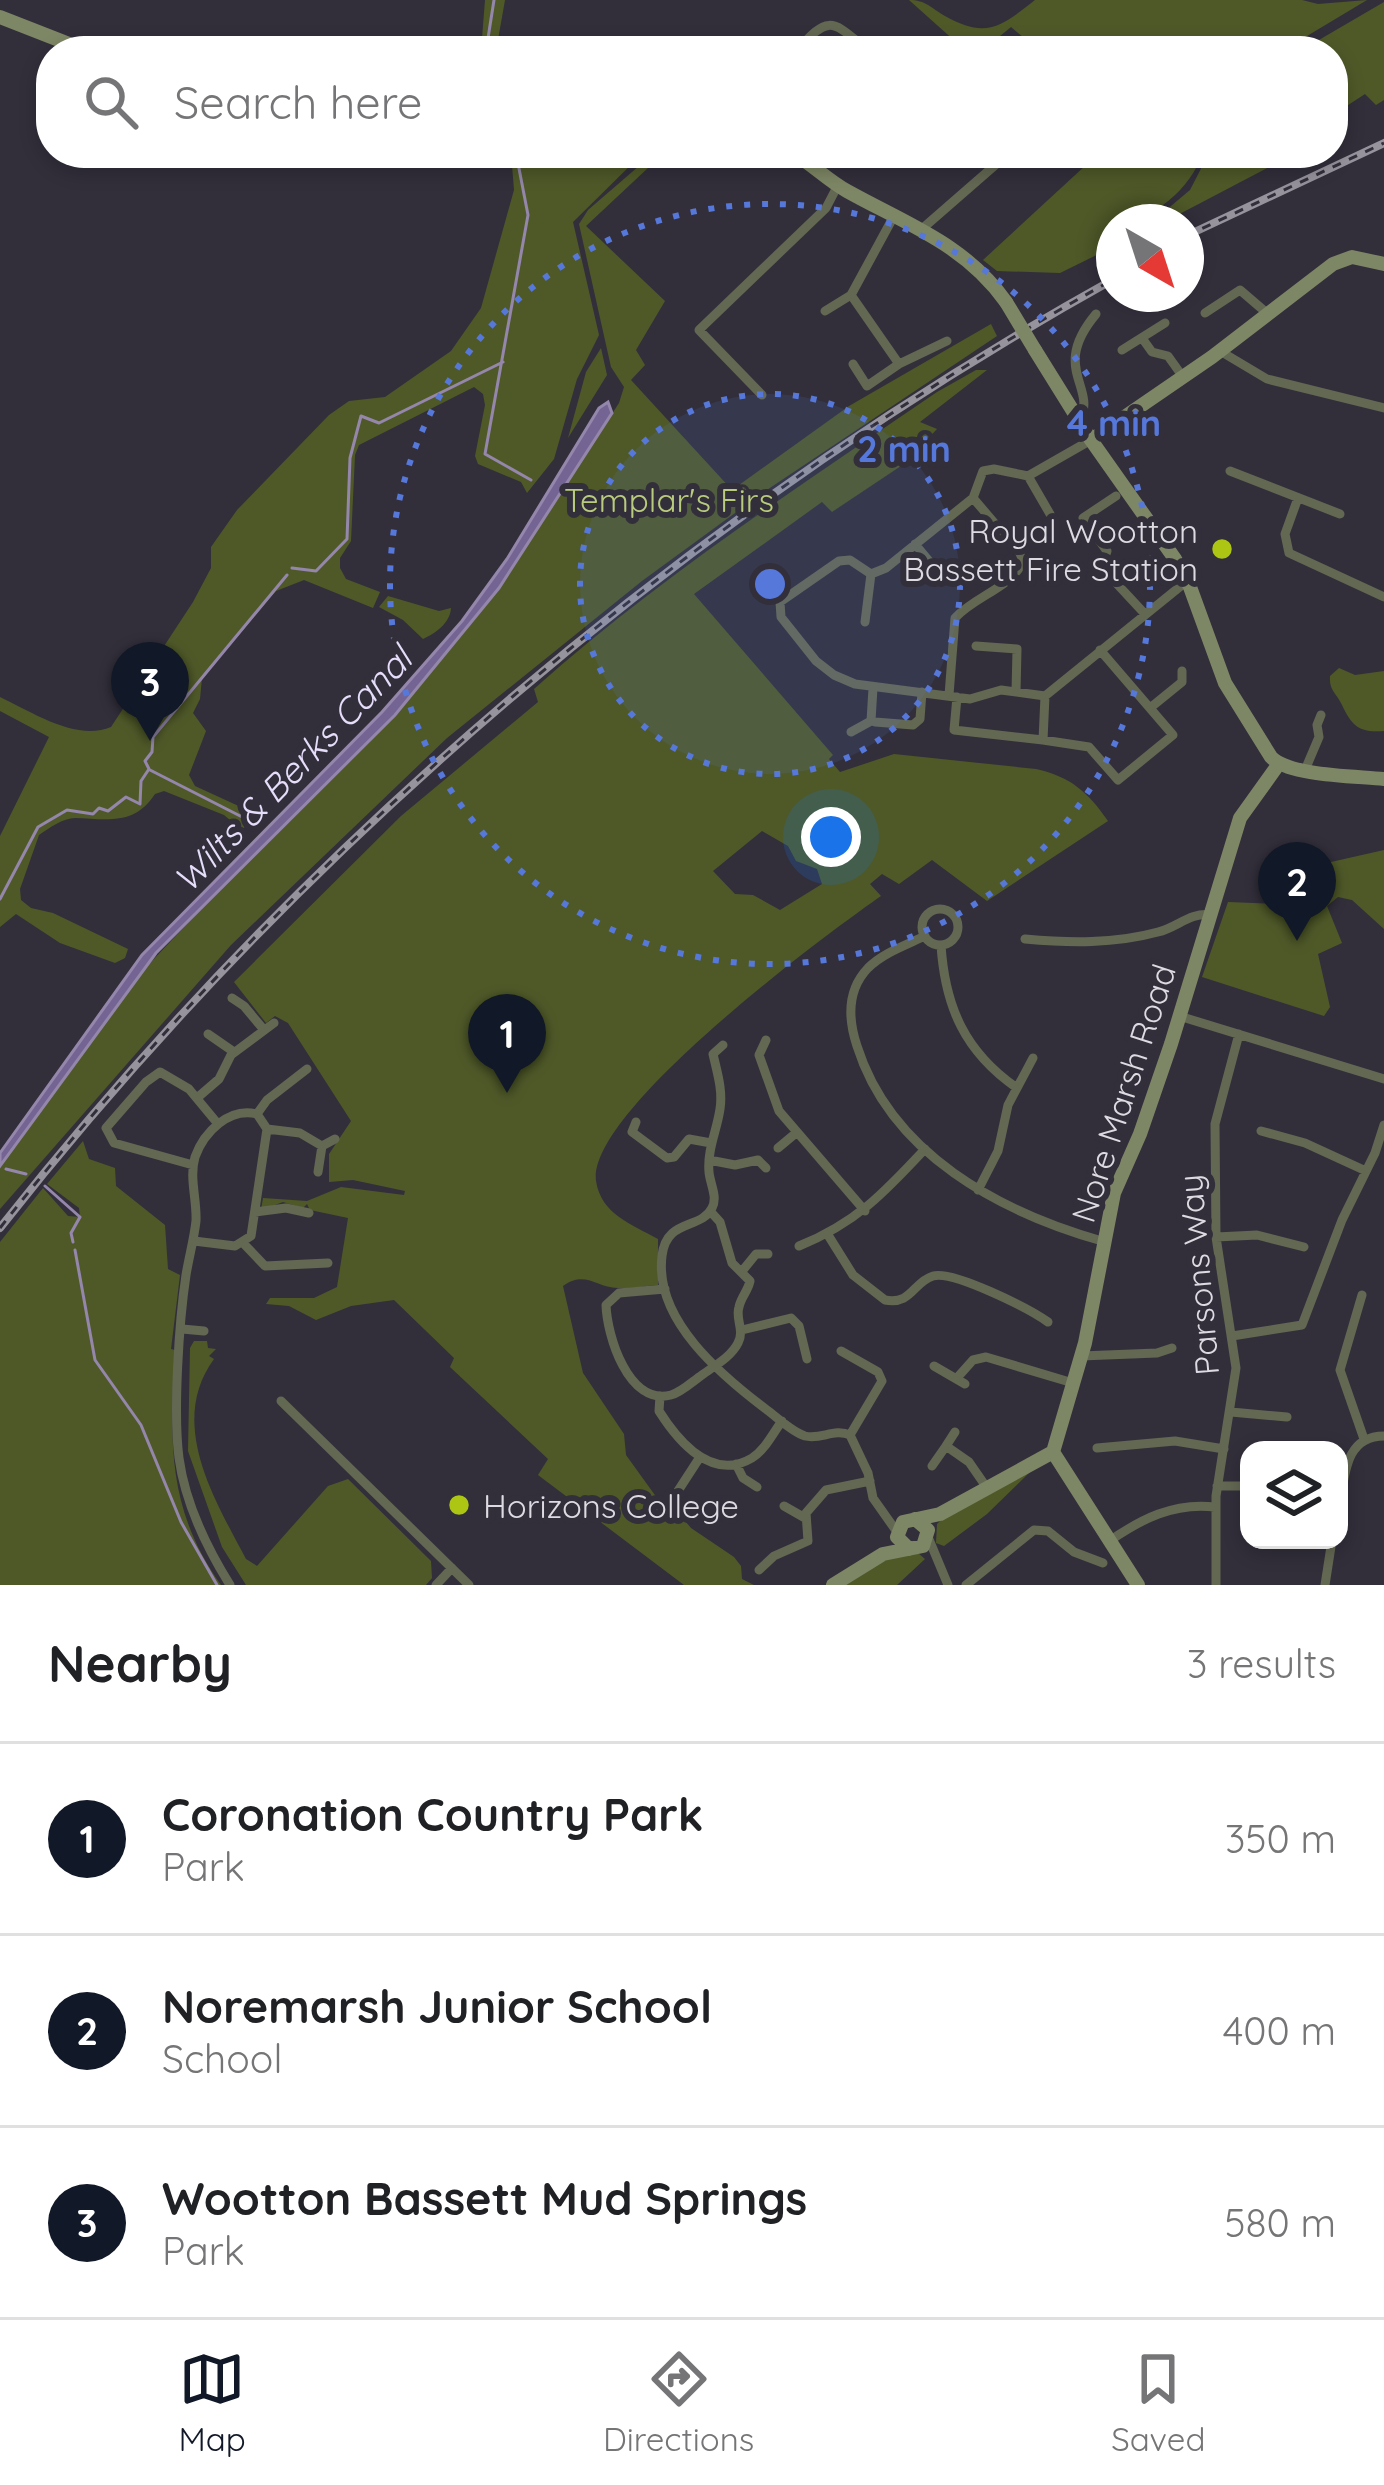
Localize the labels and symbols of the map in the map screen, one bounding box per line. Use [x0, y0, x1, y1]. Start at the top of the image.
north arrow [1096, 204, 1204, 312]
text: 4 min [1067, 400, 1161, 445]
text: 2 min [857, 426, 951, 471]
park label: Templar's Firs [564, 479, 774, 520]
place label: Royal Wootton Bassett Fire Station [903, 510, 1198, 589]
marker: Royal Wootton Bassett Fire Station [1209, 536, 1235, 562]
centre of rings [749, 563, 791, 605]
water label: Wilts & Berks Canal [163, 634, 423, 901]
pin: 3 [111, 642, 189, 741]
your location [801, 807, 861, 867]
pin: 2 [1258, 842, 1336, 941]
street label: Nore Marsh Road [1062, 959, 1184, 1227]
pin: 1 [468, 994, 546, 1093]
street label: Parsons Way [1169, 1173, 1227, 1377]
place label: Horizons College [483, 1485, 739, 1526]
marker: Horizons College [446, 1492, 472, 1518]

